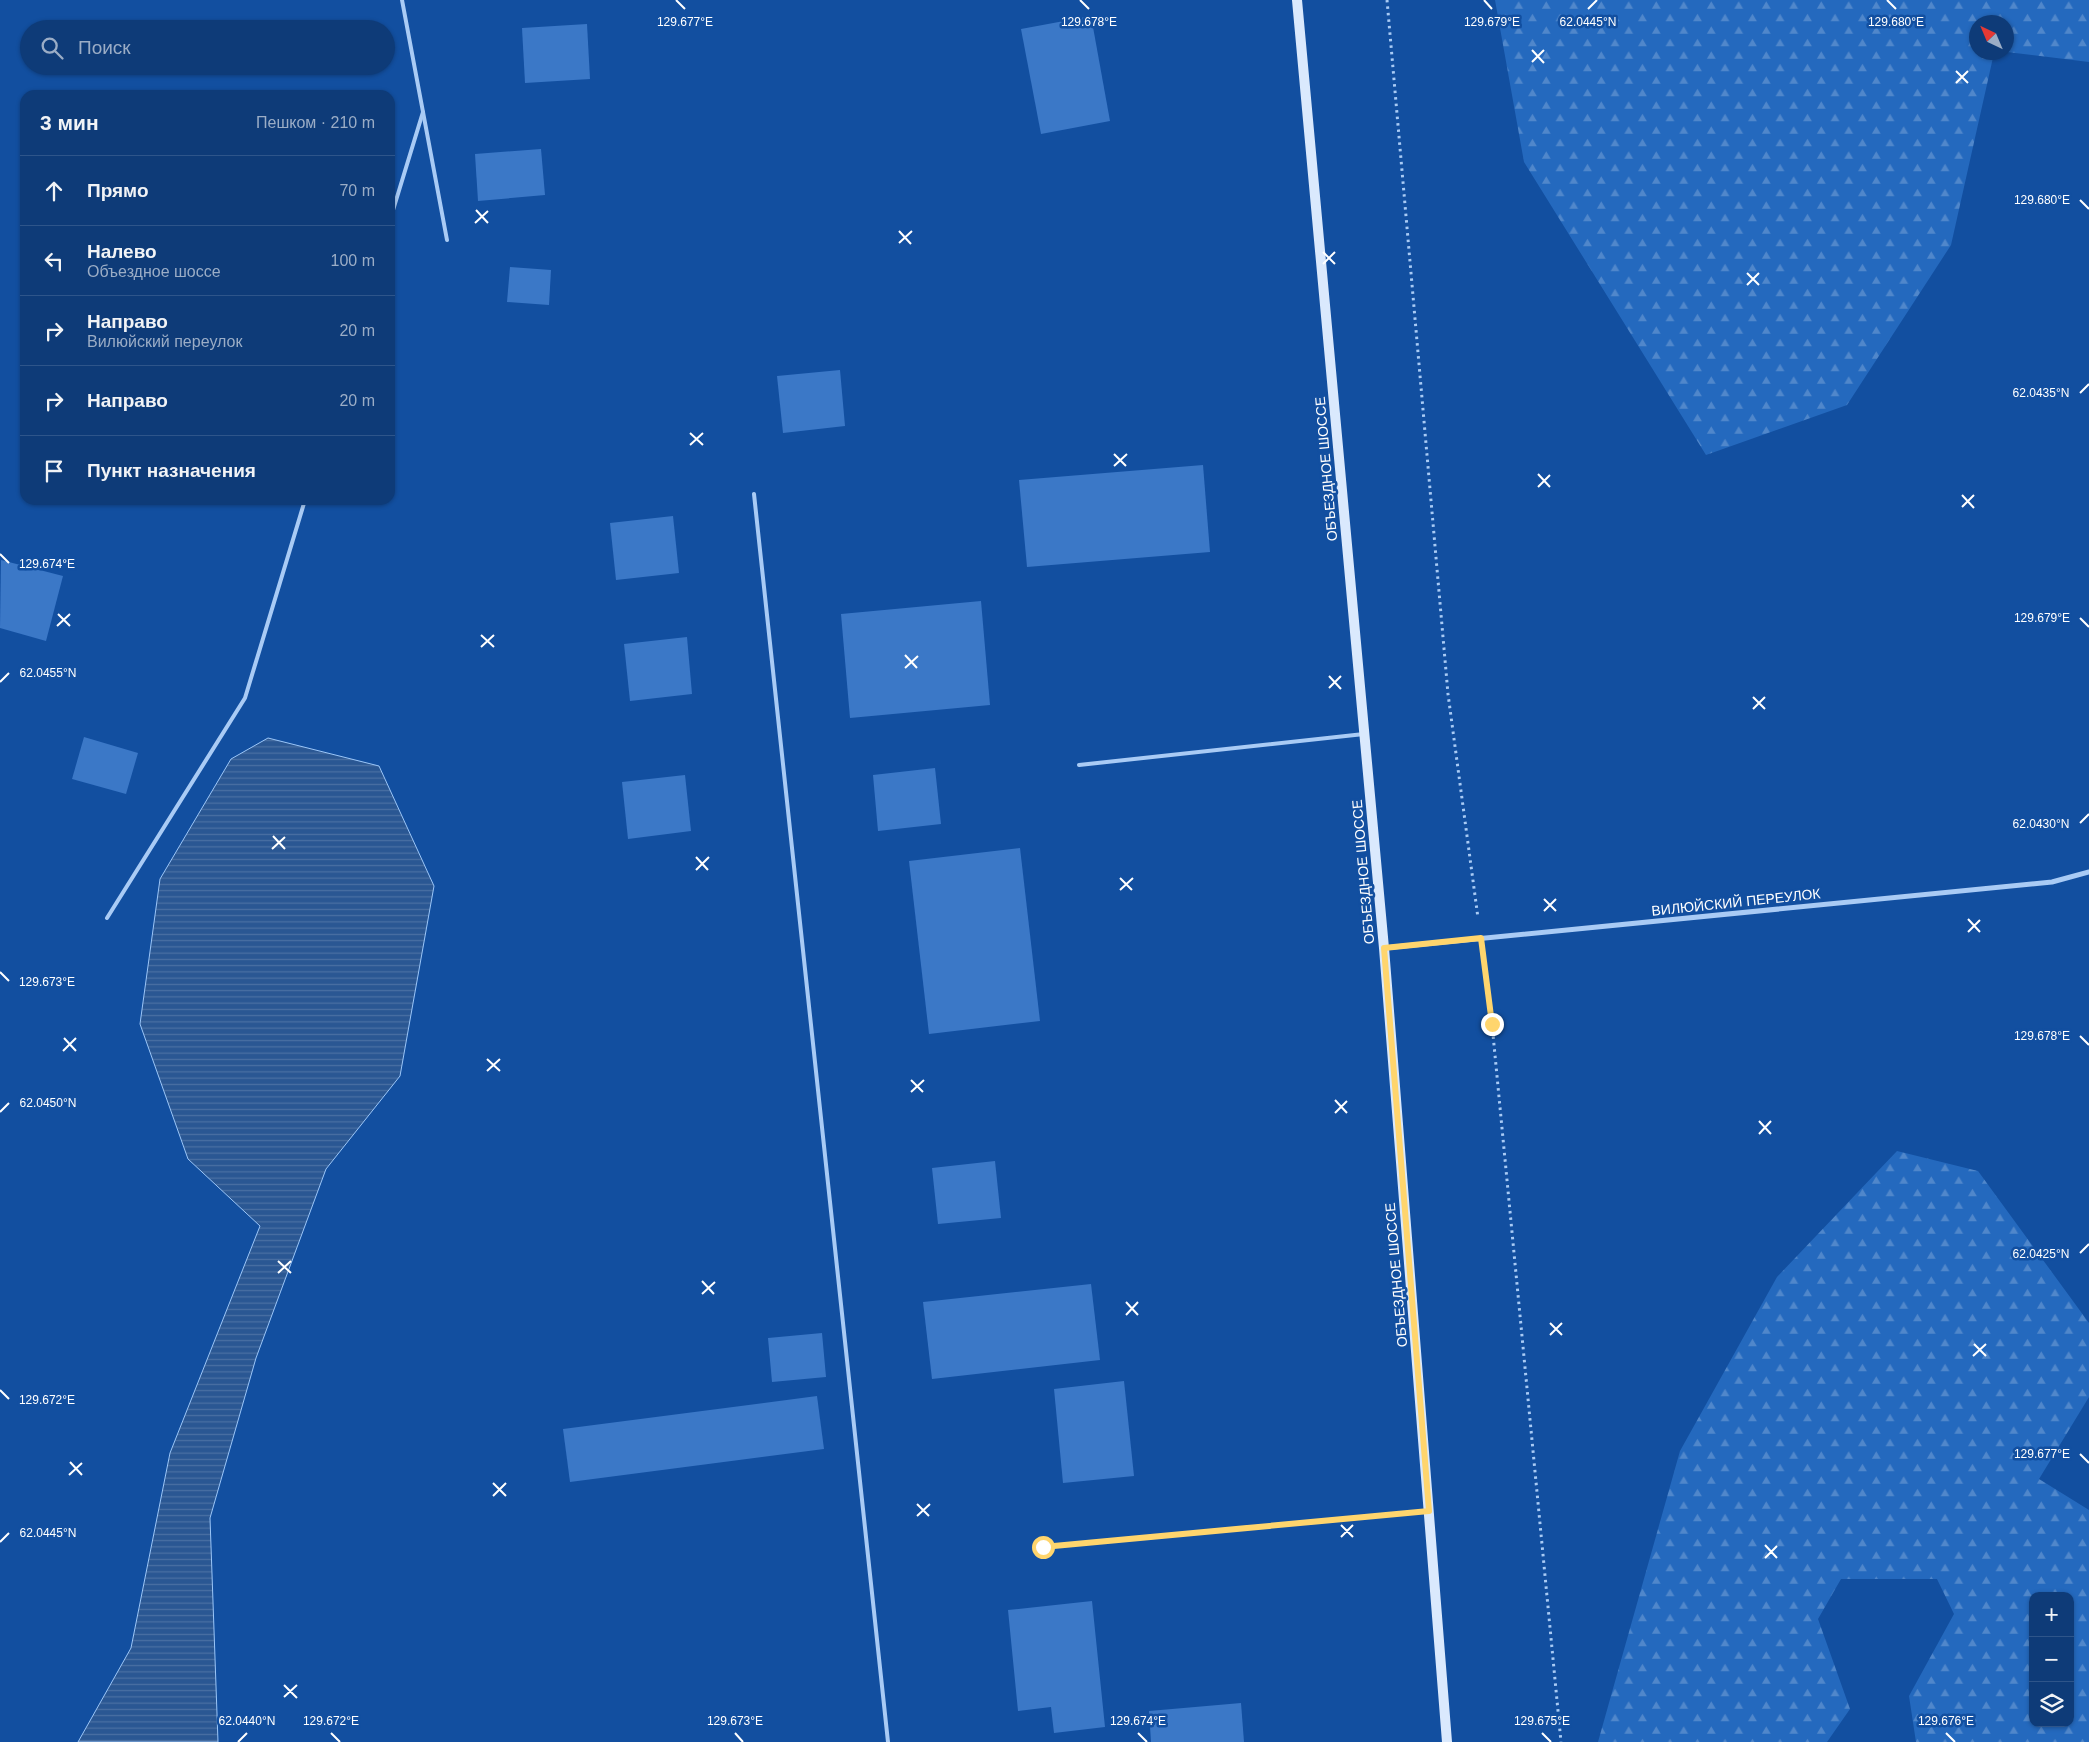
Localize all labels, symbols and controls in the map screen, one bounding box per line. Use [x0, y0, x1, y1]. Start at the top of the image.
text: 129.677°E [657, 15, 713, 29]
text: 129.678°E [1061, 15, 1117, 29]
text: 129.679°E [1464, 15, 1520, 29]
text: 62.0445°N [1560, 15, 1616, 29]
text: 129.680°E [1868, 15, 1924, 29]
north arrow [1969, 15, 2014, 60]
search box [20, 20, 395, 75]
icon: search [38, 34, 66, 62]
text: Поиск [78, 37, 131, 58]
text: 3 мин [40, 111, 99, 134]
text: Пешком · 210 m [256, 114, 375, 131]
icon: ahead [40, 177, 68, 205]
text: Прямо [87, 180, 149, 201]
text: 70 m [339, 182, 375, 199]
text: 129.680°E [2014, 193, 2070, 207]
text: Налево [87, 241, 157, 262]
icon: left [40, 247, 68, 275]
text: 100 m [331, 252, 375, 269]
text: Объездное шоссе [87, 263, 221, 280]
text: Направо [87, 311, 168, 332]
icon: right [40, 317, 68, 345]
text: 20 m [339, 322, 375, 339]
text: Вилюйский переулок [87, 333, 242, 350]
text: 62.0435°N [2013, 386, 2069, 400]
icon: right [40, 387, 68, 415]
text: Направо [87, 390, 168, 411]
text: 20 m [339, 392, 375, 409]
street label: ОБЪЕЗДНОЕ ШОССЕ [1312, 396, 1340, 542]
icon: arrive [40, 457, 68, 485]
text: Пункт назначения [87, 460, 256, 481]
text: 129.674°E [19, 557, 75, 571]
text: 129.679°E [2014, 611, 2070, 625]
text: 62.0455°N [20, 666, 76, 680]
street label: ОБЪЕЗДНОЕ ШОССЕ [1349, 799, 1377, 945]
text: 62.0430°N [2013, 817, 2069, 831]
street label: ВИЛЮЙСКИЙ ПЕРЕУЛОК [1651, 884, 1822, 919]
text: 129.673°E [19, 975, 75, 989]
route end [1481, 1013, 1504, 1036]
text: 129.678°E [2014, 1029, 2070, 1043]
text: 62.0450°N [20, 1096, 76, 1110]
street label: ОБЪЕЗДНОЕ ШОССЕ [1382, 1202, 1410, 1348]
text: 62.0425°N [2013, 1247, 2069, 1261]
text: 129.672°E [19, 1393, 75, 1407]
text: 129.677°E [2014, 1447, 2070, 1461]
text: 62.0445°N [20, 1526, 76, 1540]
route start [1032, 1536, 1055, 1559]
map controls [2029, 1592, 2074, 1727]
button: + [2029, 1592, 2074, 1637]
button: − [2029, 1637, 2074, 1682]
button: layers [2029, 1682, 2074, 1727]
text: 62.0440°N [219, 1714, 275, 1728]
text: 129.672°E [303, 1714, 359, 1728]
text: 129.673°E [707, 1714, 763, 1728]
text: 129.674°E [1110, 1714, 1166, 1728]
text: 129.675°E [1514, 1714, 1570, 1728]
text: 129.676°E [1918, 1714, 1974, 1728]

